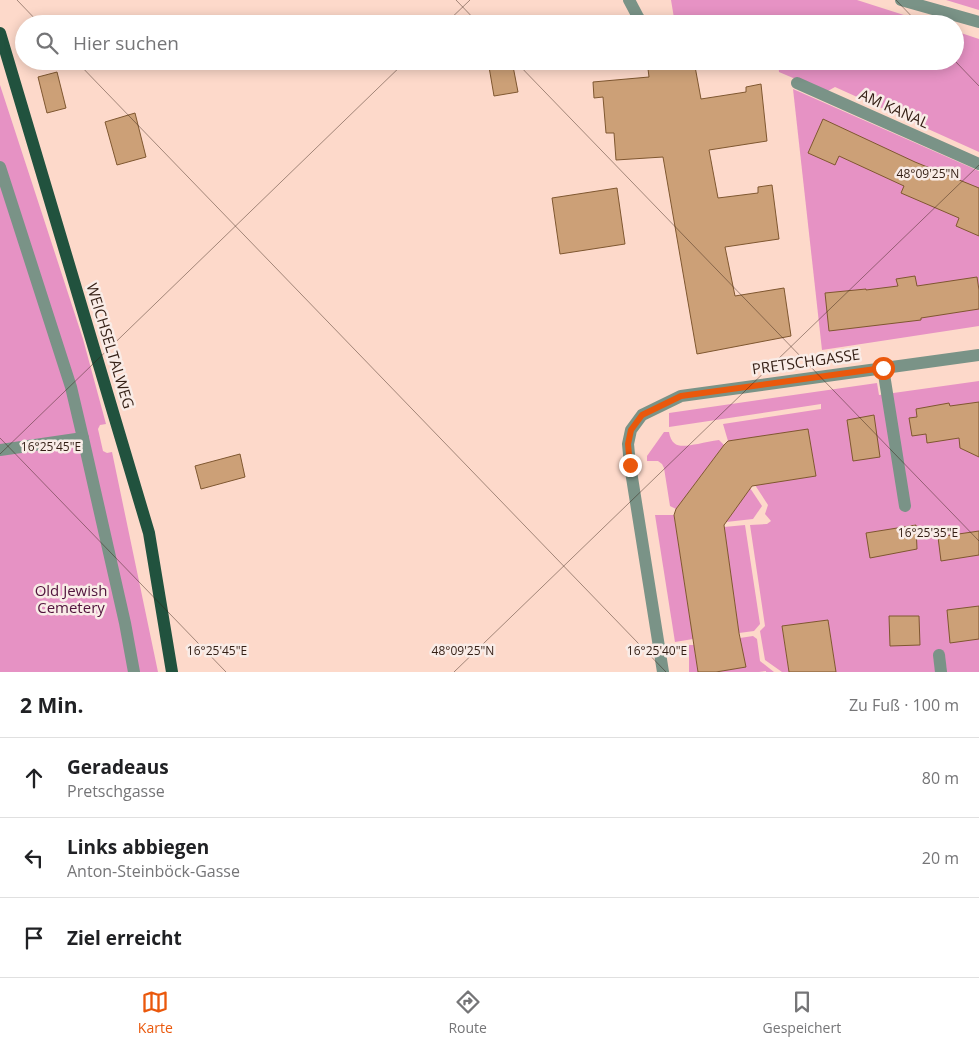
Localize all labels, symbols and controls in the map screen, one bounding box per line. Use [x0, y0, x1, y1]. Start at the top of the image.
search box [15, 15, 964, 70]
icon: search [33, 29, 61, 57]
text: Hier suchen [73, 30, 179, 56]
street label: AM KANAL [856, 84, 932, 132]
text: 48°09'25"N [897, 165, 959, 182]
street label: WEICHSELTALWEG [82, 281, 140, 411]
street label: PRETSCHGASSE [751, 344, 861, 378]
route start [872, 357, 895, 380]
text: 16°25'45"E [21, 438, 81, 455]
route end [619, 454, 642, 477]
text: 16°25'35"E [898, 524, 958, 541]
park label: Old Jewish Cemetery [35, 580, 107, 617]
text: 16°25'45"E [187, 642, 247, 659]
text: 48°09'25"N [432, 642, 494, 659]
text: 16°25'40"E [627, 642, 687, 659]
text: 2 Min. [20, 691, 83, 719]
text: Zu Fuß · 100 m [849, 694, 959, 716]
text: Geradeaus [67, 754, 169, 780]
icon: ahead [20, 764, 48, 792]
text: 80 m [922, 767, 959, 789]
text: Pretschgasse [67, 780, 165, 802]
text: Links abbiegen [67, 834, 209, 860]
icon: left [20, 844, 48, 872]
text: 20 m [922, 847, 959, 869]
text: Anton-Steinböck-Gasse [67, 860, 240, 882]
icon: arrive [20, 924, 48, 952]
text: Ziel erreicht [67, 925, 182, 951]
tab: Karte [138, 988, 173, 1037]
tab: Route [448, 988, 487, 1037]
tab: Gespeichert [763, 988, 841, 1037]

